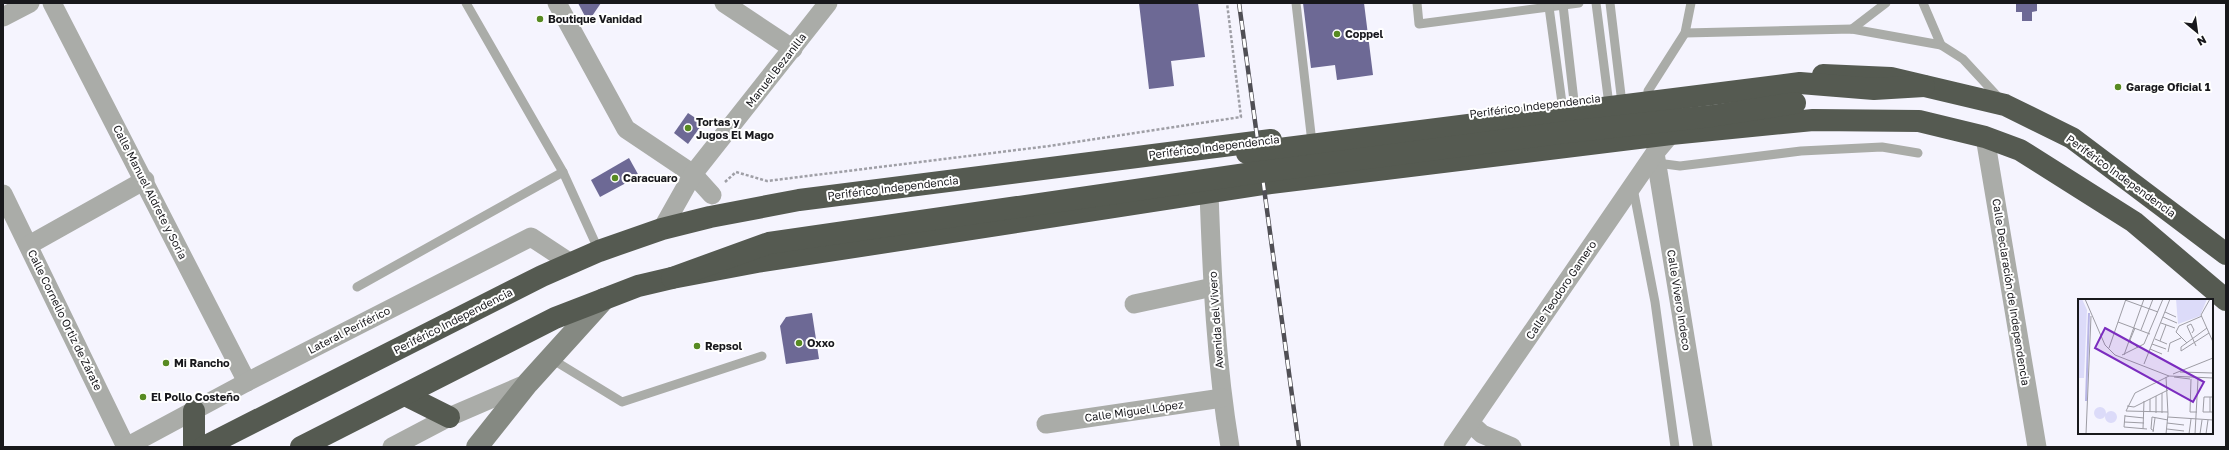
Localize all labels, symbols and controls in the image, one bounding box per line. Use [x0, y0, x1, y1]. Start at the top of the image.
place label: Boutique Vanidad [548, 12, 642, 25]
north arrow [2177, 12, 2217, 52]
marker: Boutique Vanidad [535, 14, 545, 24]
place label: Coppel [1345, 27, 1383, 40]
marker: Coppel [1332, 29, 1342, 39]
street label: Manuel Bezanilla [743, 30, 809, 109]
text: N [2195, 33, 2209, 49]
place label: Garage Oficial 1 [2126, 80, 2211, 93]
marker: Garage Oficial 1 [2113, 82, 2123, 92]
street label: Periférico Independencia [1469, 91, 1601, 120]
place label: Tortas y Jugos El Mago [696, 115, 774, 141]
street label: Calle Manuel Aldrete y Soria [111, 122, 190, 261]
marker: Tortas y Jugos El Mago [683, 123, 693, 133]
street label: Periférico Independencia [1148, 132, 1280, 161]
street label: Periférico Independencia [2064, 132, 2178, 220]
place label: Caracuaro [623, 171, 678, 184]
marker: Caracuaro [610, 173, 620, 183]
street label: Periférico Independencia [827, 173, 959, 202]
street label: Calle Declaración de Independencia [1990, 197, 2033, 386]
street label: Calle Teodoro Gamero [1523, 238, 1599, 342]
street label: Calle Cornelio Ortiz de Zárate [26, 247, 105, 392]
street label: Calle Vivero Indeco [1665, 249, 1694, 352]
street label: Avenida del Vivero [1206, 271, 1225, 369]
street label: Periférico Independencia [391, 285, 515, 356]
inset map [2078, 299, 2213, 434]
street label: Lateral Periférico [305, 303, 393, 356]
place label: Oxxo [807, 336, 835, 349]
marker: Oxxo [794, 338, 804, 348]
place label: Repsol [705, 339, 742, 352]
marker: Repsol [692, 341, 702, 351]
place label: Mi Rancho [174, 356, 230, 369]
marker: Mi Rancho [161, 358, 171, 368]
place label: El Pollo Costeño [151, 390, 240, 403]
marker: El Pollo Costeño [138, 392, 148, 402]
street label: Calle Miguel López [1084, 397, 1185, 424]

